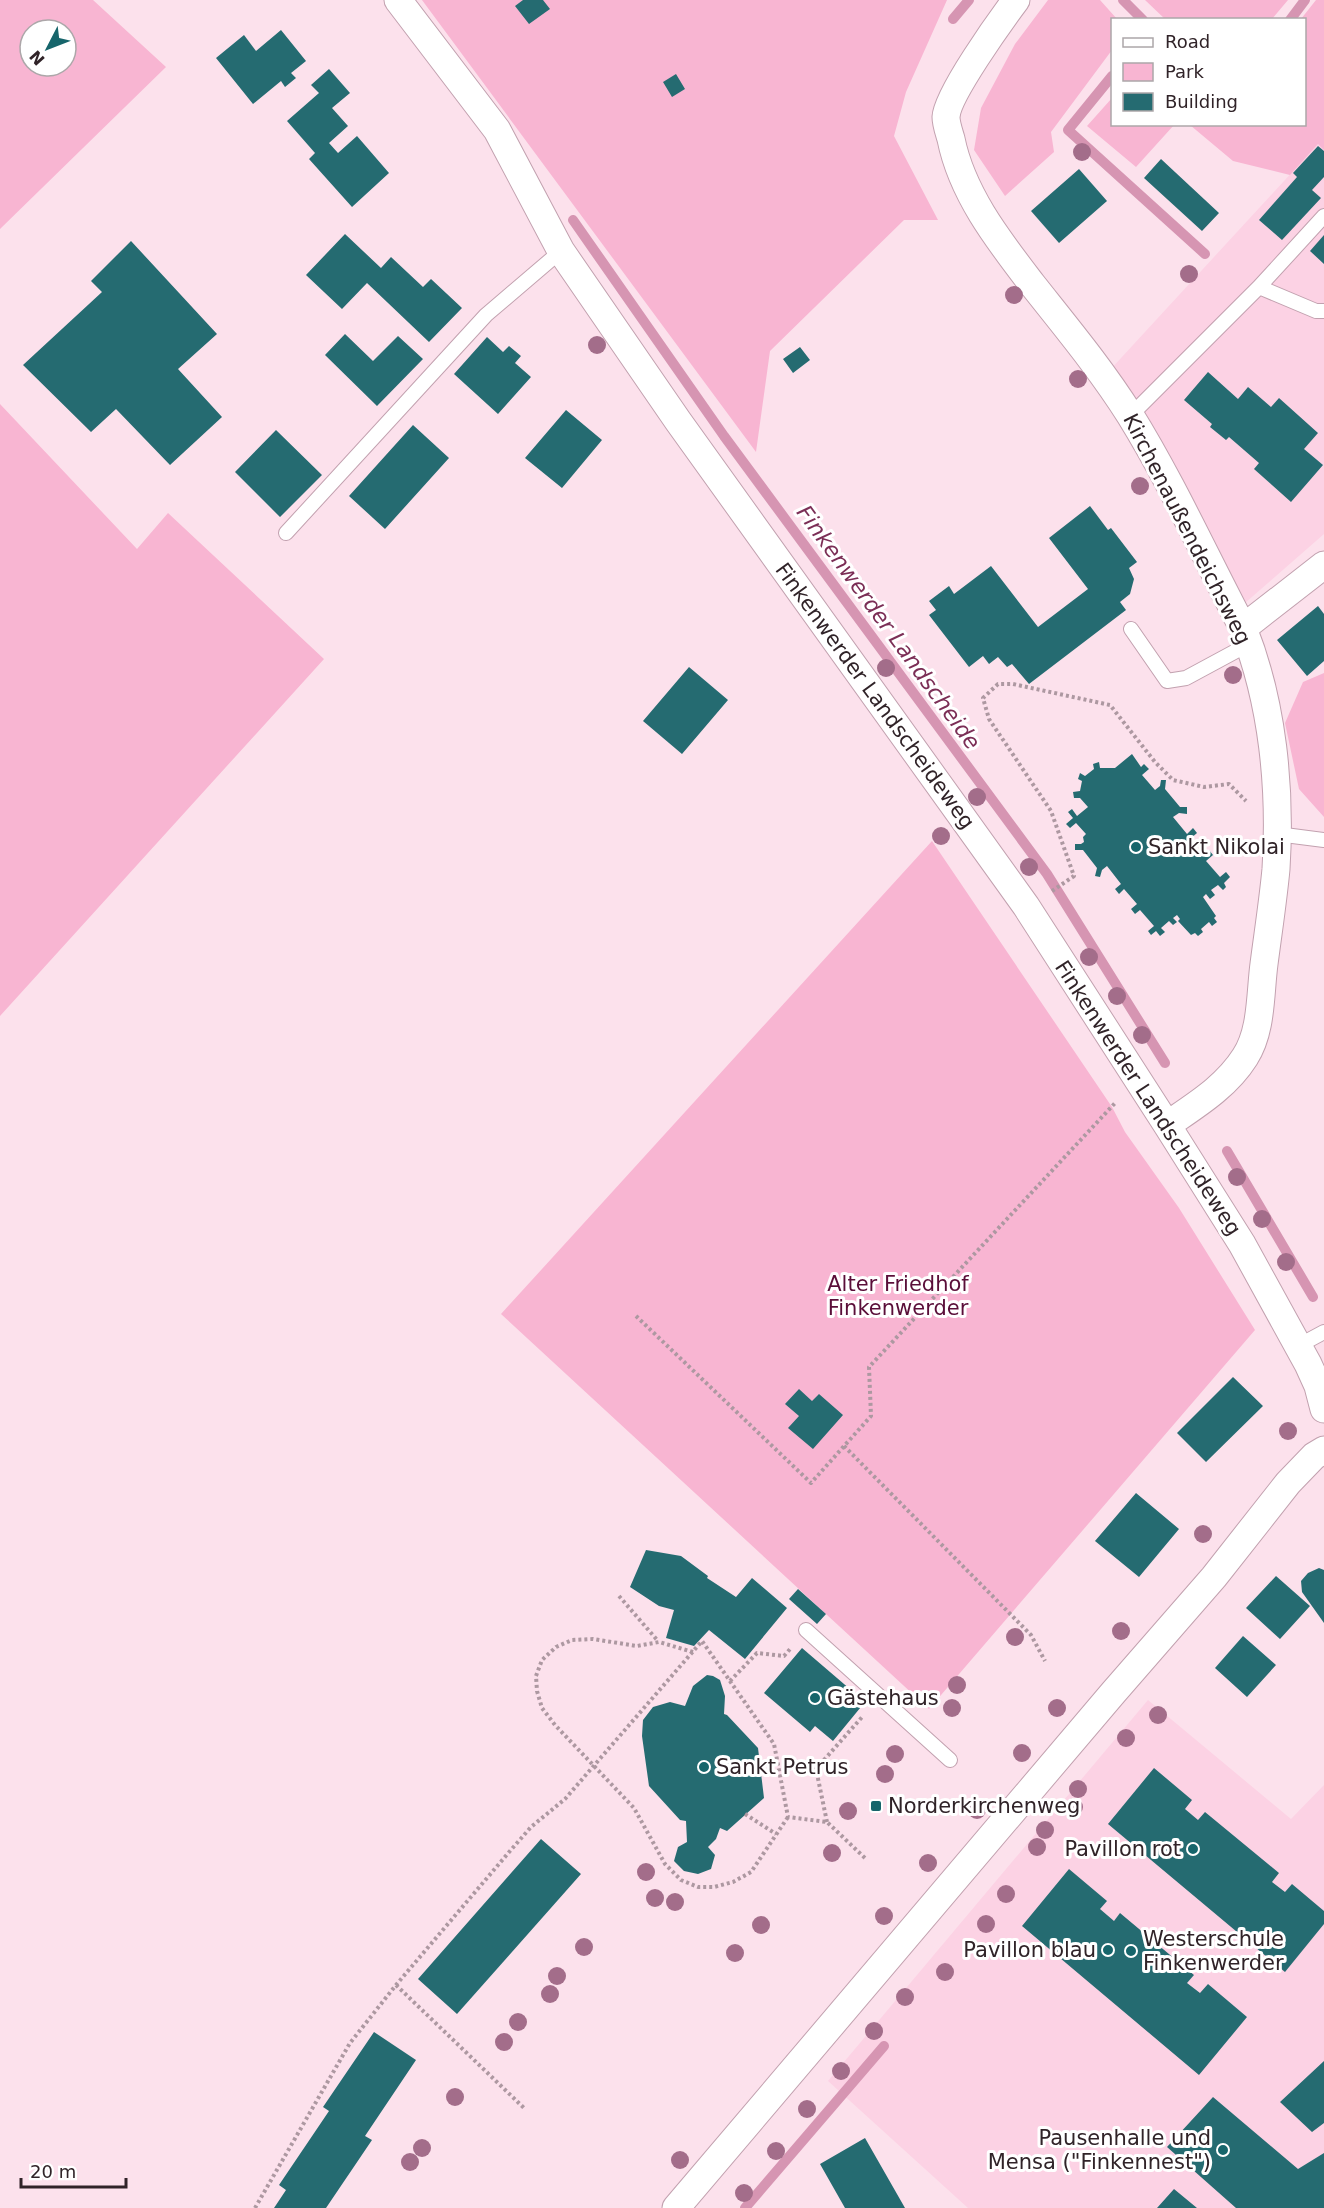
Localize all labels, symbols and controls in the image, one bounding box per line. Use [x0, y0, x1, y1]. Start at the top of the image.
north arrow [18, 18, 78, 78]
legend [1111, 18, 1306, 126]
text: Road [1165, 31, 1210, 52]
text: N [26, 46, 49, 69]
text: Park [1165, 61, 1204, 82]
text: Building [1165, 91, 1238, 112]
street label: Kirchenaußendeichsweg [1118, 410, 1256, 648]
water label: Finkenwerder Landscheide [792, 500, 986, 754]
street label: Finkenwerder Landscheideweg [770, 558, 980, 834]
place label: Sankt Nikolai [1148, 835, 1285, 859]
marker: Sankt Nikolai [1129, 840, 1143, 854]
street label: Finkenwerder Landscheideweg [1050, 956, 1246, 1240]
park label: Alter Friedhof Finkenwerder [827, 1272, 969, 1320]
place label: Gästehaus [827, 1686, 939, 1710]
marker: Gästehaus [808, 1691, 822, 1705]
place label: Sankt Petrus [716, 1755, 849, 1779]
marker: Sankt Petrus [697, 1760, 711, 1774]
place label: Norderkirchenweg [888, 1794, 1080, 1818]
marker: Norderkirchenweg [869, 1799, 883, 1813]
place label: Pavillon rot [1064, 1837, 1181, 1861]
marker: Pavillon rot [1186, 1842, 1200, 1856]
place label: Westerschule Finkenwerder [1143, 1927, 1284, 1975]
place label: Pavillon blau [963, 1938, 1096, 1962]
marker: Pavillon blau [1101, 1943, 1115, 1957]
marker: Westerschule Finkenwerder [1124, 1944, 1138, 1958]
place label: Pausenhalle und Mensa ("Finkennest") [988, 2126, 1211, 2174]
marker: Pausenhalle und Mensa ("Finkennest") [1216, 2143, 1230, 2157]
scale bar [21, 2151, 126, 2189]
text: 20 m [30, 2161, 76, 2182]

